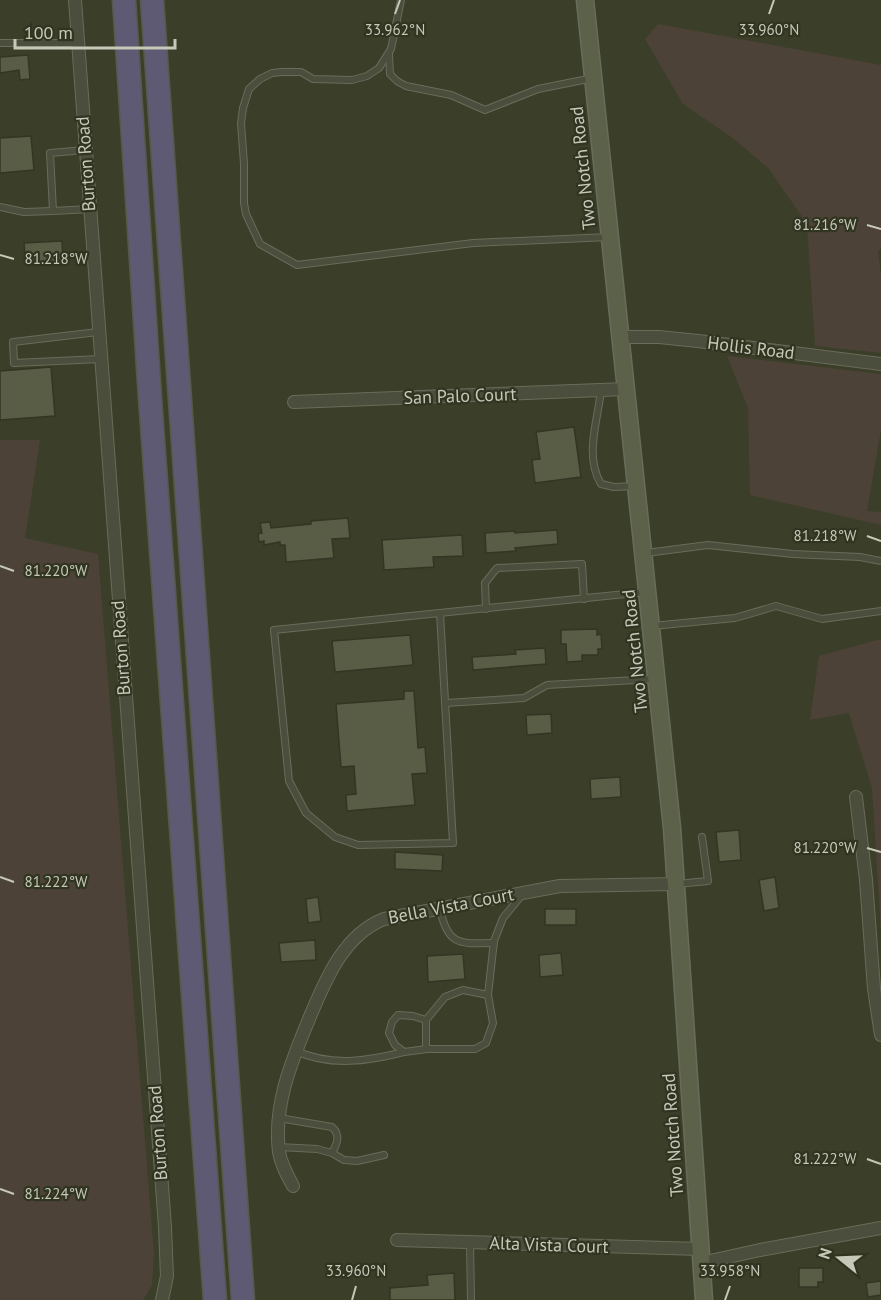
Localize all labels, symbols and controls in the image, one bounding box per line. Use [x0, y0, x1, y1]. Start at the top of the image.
scale bar [15, 12, 176, 50]
text: 33.962°N [365, 20, 425, 39]
text: 33.960°N [739, 20, 799, 39]
text: 100 m [24, 21, 73, 44]
street label: Two Notch Road [565, 105, 600, 231]
street label: Burton Road [71, 116, 100, 212]
text: 81.216°W [794, 215, 857, 234]
text: 81.218°W [25, 249, 88, 268]
street label: Hollis Road [706, 331, 796, 364]
street label: San Palo Court [403, 382, 517, 409]
text: 81.218°W [794, 526, 857, 545]
text: 81.220°W [25, 561, 88, 580]
street label: Two Notch Road [617, 588, 652, 714]
street label: Burton Road [106, 600, 135, 696]
text: 81.220°W [794, 838, 857, 857]
text: 81.222°W [25, 872, 88, 891]
street label: Bella Vista Court [386, 882, 516, 929]
street label: Two Notch Road [657, 1073, 688, 1198]
street label: Burton Road [143, 1085, 172, 1181]
text: 81.222°W [794, 1149, 857, 1168]
text: 81.224°W [25, 1184, 88, 1203]
north arrow [809, 1228, 869, 1288]
street label: Alta Vista Court [489, 1231, 609, 1258]
text: N [814, 1245, 836, 1261]
text: 33.960°N [326, 1261, 386, 1280]
text: 33.958°N [700, 1261, 760, 1280]

